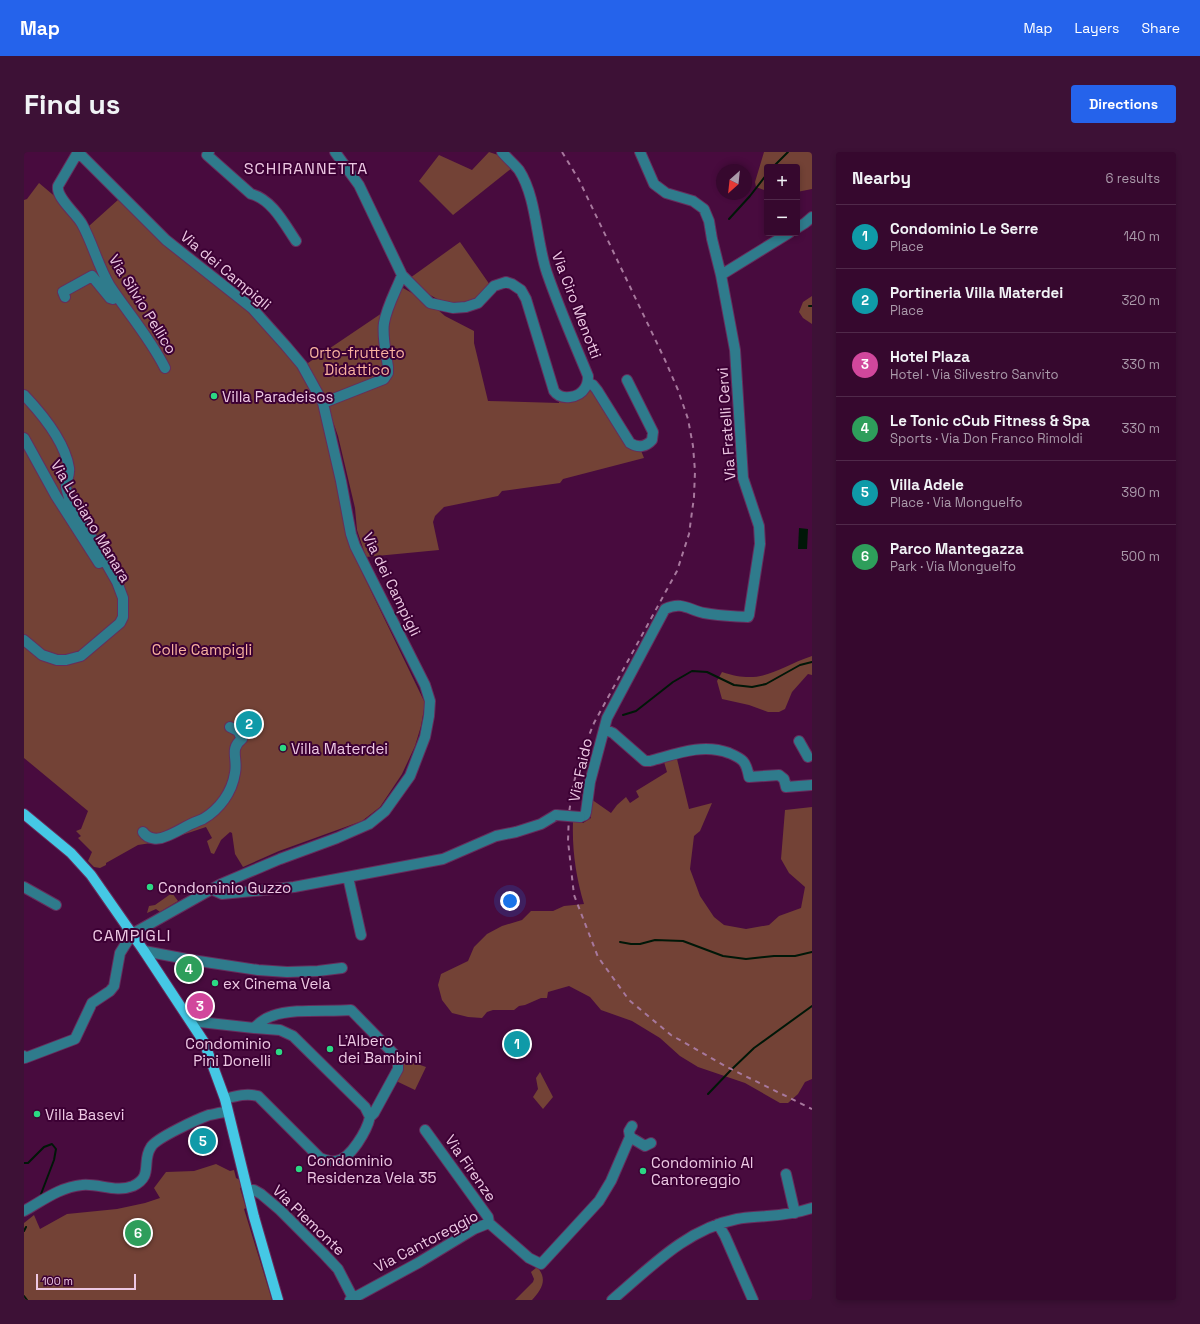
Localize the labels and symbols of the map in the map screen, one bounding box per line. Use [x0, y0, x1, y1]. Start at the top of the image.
district label: SCHIRANNETTA [244, 158, 368, 179]
north arrow [716, 164, 752, 200]
street label: Via dei Campigli [177, 226, 275, 314]
street label: Via Ciro Menotti [548, 249, 606, 361]
street label: Via Silvio Pellico [105, 251, 181, 357]
park label: Orto-frutteto Didattico [309, 343, 405, 379]
street label: Via Fratelli Cervi [713, 367, 739, 481]
place label: Villa Paradeisos [222, 387, 333, 406]
marker: Villa Paradeisos [209, 391, 219, 401]
street label: Via Luciano Manara [47, 456, 135, 586]
street label: Via dei Campigli [359, 529, 425, 639]
park label: Colle Campigli [152, 640, 252, 659]
pin: 2 [236, 709, 262, 739]
street label: Via Faido [564, 736, 596, 804]
place label: Villa Materdei [291, 739, 388, 758]
marker: Villa Materdei [278, 743, 288, 753]
place label: Condominio Guzzo [158, 878, 291, 897]
marker: Condominio Guzzo [145, 882, 155, 892]
your location [500, 891, 520, 911]
district label: CAMPIGLI [93, 925, 171, 946]
pin: 4 [176, 954, 202, 984]
place label: ex Cinema Vela [223, 974, 331, 993]
marker: ex Cinema Vela [210, 978, 220, 988]
pin: 3 [187, 991, 213, 1021]
pin: 1 [504, 1029, 530, 1059]
place label: L'Albero dei Bambini [338, 1031, 422, 1067]
place label: Condominio Pini Donelli [185, 1034, 271, 1070]
marker: L'Albero dei Bambini [325, 1044, 335, 1054]
marker: Condominio Pini Donelli [274, 1047, 284, 1057]
place label: Villa Basevi [45, 1105, 125, 1124]
marker: Villa Basevi [32, 1109, 42, 1119]
pin: 5 [190, 1126, 216, 1156]
street label: Via Firenze [441, 1131, 501, 1205]
place label: Condominio Residenza Vela 35 [307, 1151, 437, 1187]
place label: Condominio Al Cantoreggio [651, 1153, 754, 1189]
marker: Condominio Residenza Vela 35 [294, 1164, 304, 1174]
marker: Condominio Al Cantoreggio [638, 1166, 648, 1176]
street label: Via Piemonte [269, 1181, 349, 1259]
street label: Via Cantoreggio [371, 1206, 481, 1276]
pin: 6 [125, 1218, 151, 1248]
scale bar [36, 1272, 136, 1291]

